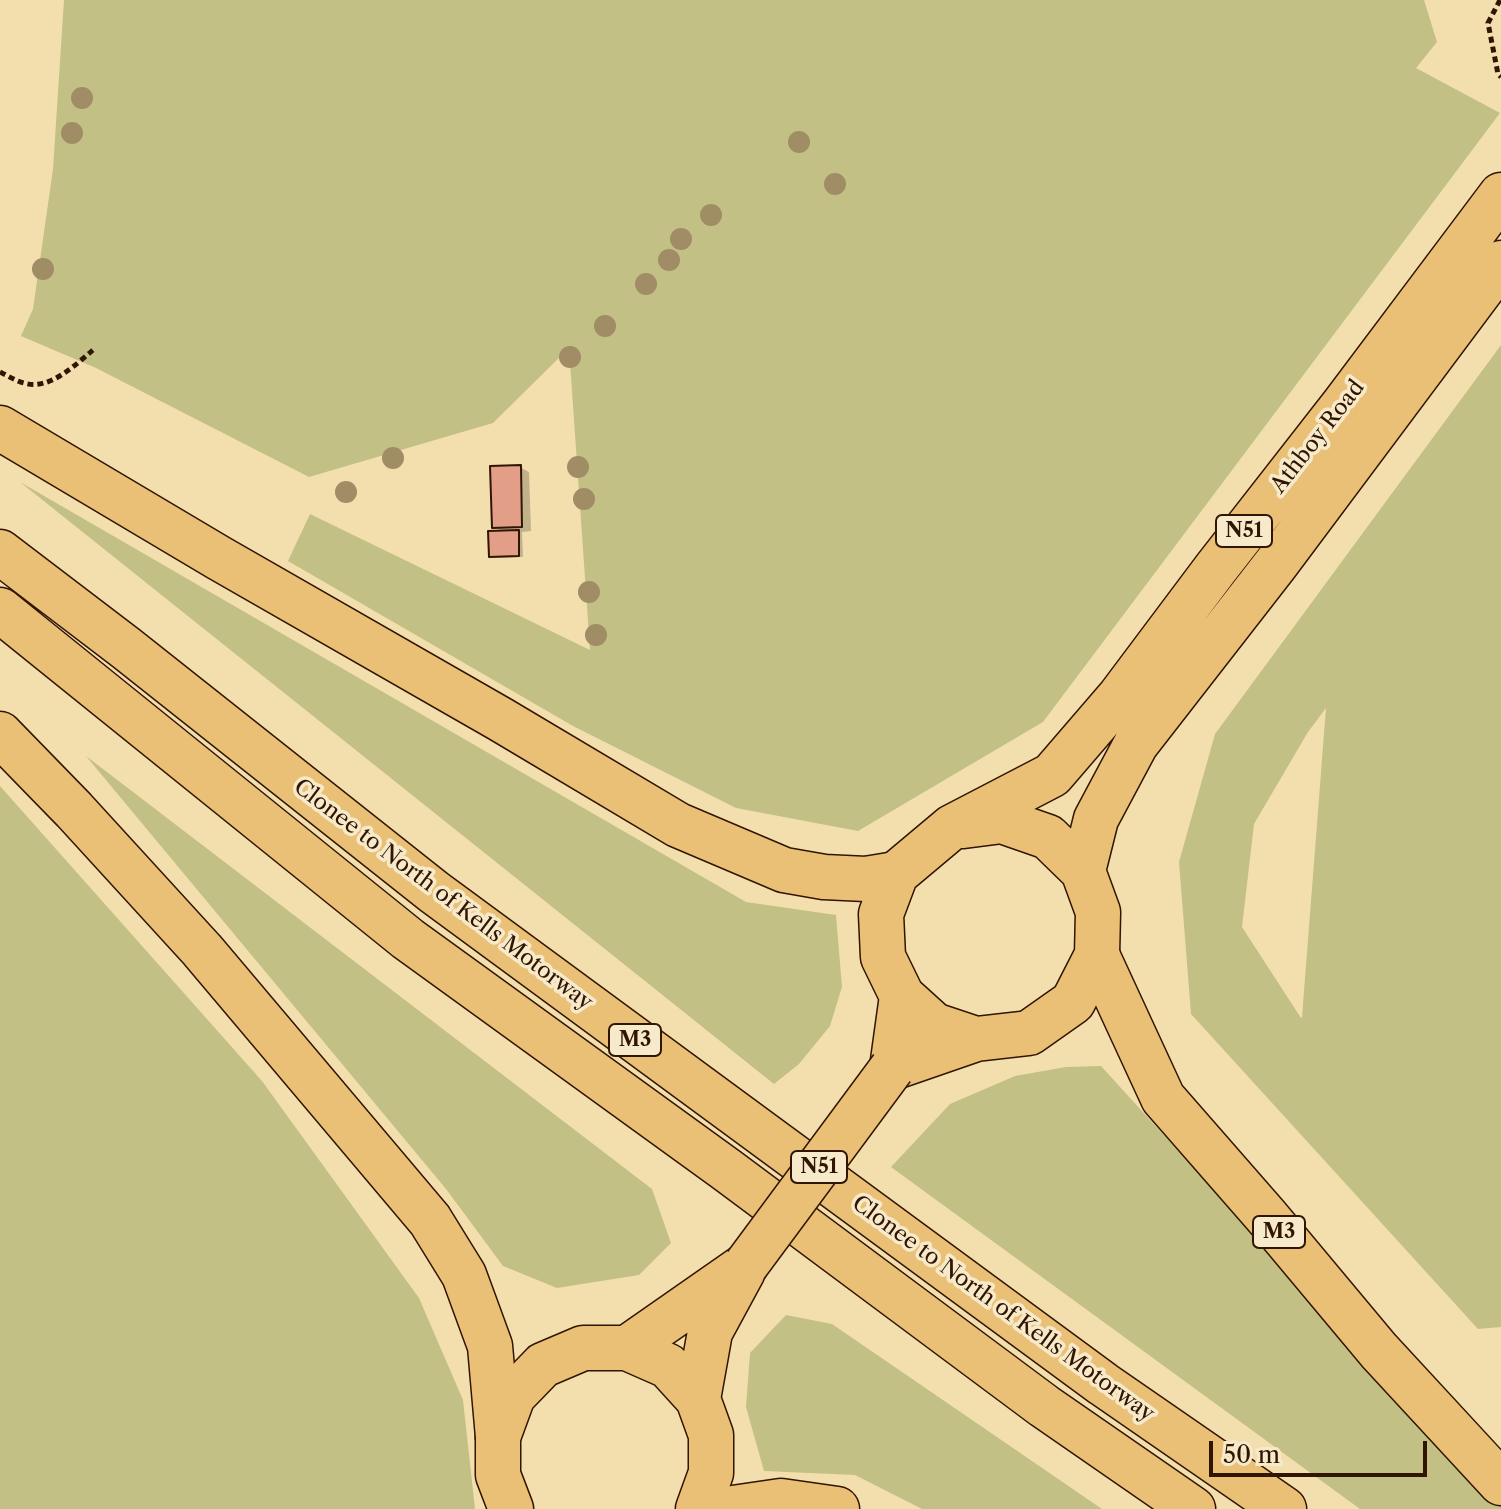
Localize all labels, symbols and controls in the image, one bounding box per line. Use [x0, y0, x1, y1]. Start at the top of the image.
street label: Athboy Road [1266, 375, 1370, 499]
road number: N51 [1216, 515, 1272, 547]
street label: Clonee to North of Kells Motorway [288, 774, 598, 1016]
road number: M3 [609, 1024, 661, 1056]
road number: N51 [791, 1151, 847, 1183]
street label: Clonee to North of Kells Motorway [847, 1190, 1159, 1428]
road number: M3 [1253, 1216, 1305, 1248]
scale bar [1213, 1425, 1431, 1475]
text: 50 m [1223, 1440, 1280, 1469]

